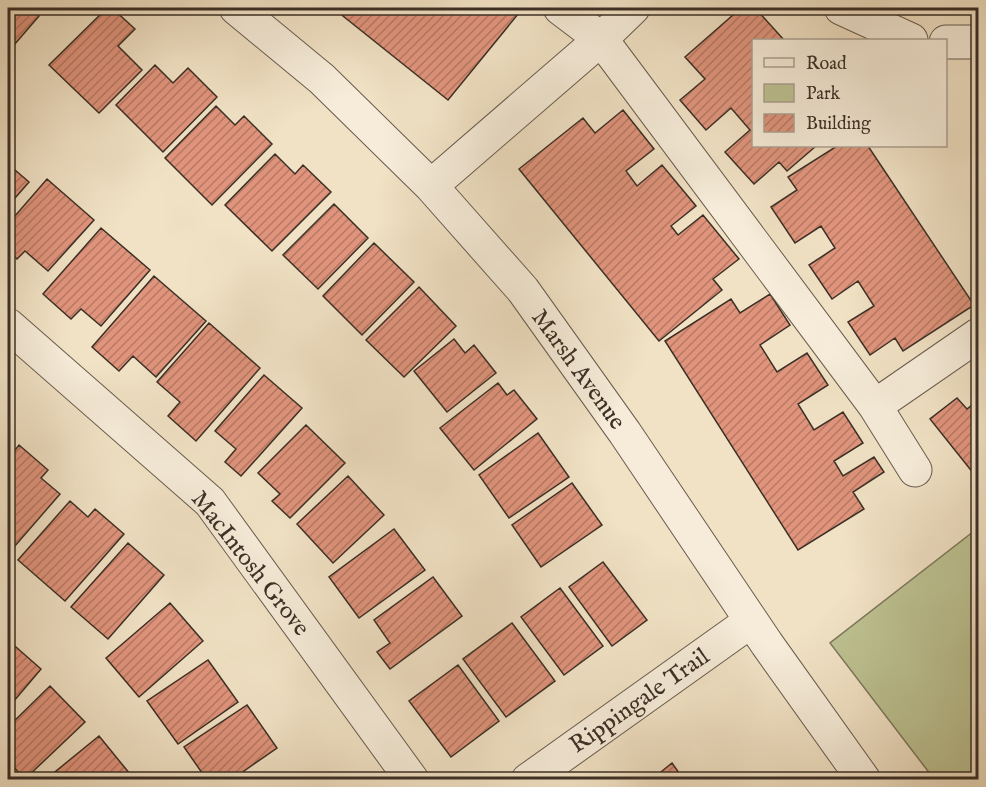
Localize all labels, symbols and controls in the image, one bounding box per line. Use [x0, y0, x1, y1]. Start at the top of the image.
legend [752, 39, 947, 147]
text: Road [806, 53, 847, 76]
text: Park [806, 83, 841, 106]
text: Building [806, 113, 871, 136]
street label: Marsh Avenue [524, 304, 632, 436]
street label: MacIntosh Grove [183, 485, 316, 643]
street label: Rippingale Trail [564, 641, 716, 761]

